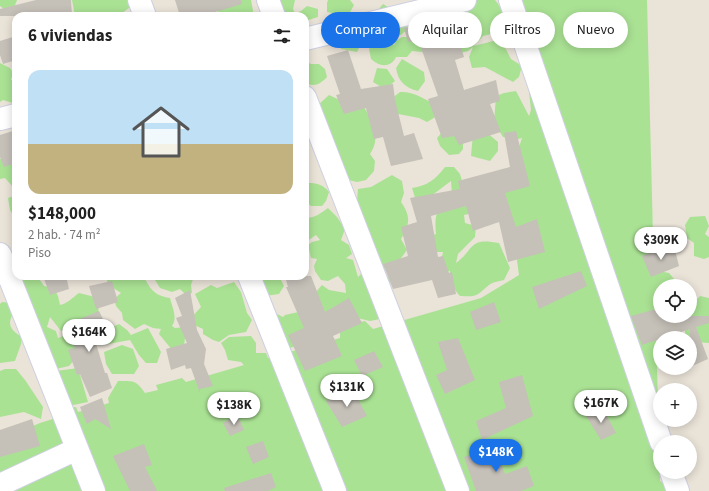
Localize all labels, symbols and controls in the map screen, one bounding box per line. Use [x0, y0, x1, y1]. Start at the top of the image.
chip: Comprar [321, 12, 400, 48]
chip: Alquilar [408, 12, 482, 48]
chip: Filtros [490, 12, 555, 48]
chip: Nuevo [563, 12, 628, 48]
text: 6 viviendas [28, 24, 112, 48]
icon: filters [271, 25, 293, 47]
icon: home [125, 96, 197, 168]
text: $148,000 [28, 202, 96, 226]
text: 2 hab. · 74 m² [28, 226, 101, 244]
pin: $309K [633, 227, 689, 261]
text: $309K [643, 231, 679, 249]
text: Piso [28, 244, 51, 262]
map controls [653, 279, 697, 479]
button: locate [653, 279, 697, 323]
pin: $164K [61, 319, 117, 353]
text: $164K [71, 323, 107, 341]
button: layers [653, 331, 697, 375]
pin: $131K [319, 374, 375, 408]
text: $131K [329, 378, 365, 396]
button: + [653, 383, 697, 427]
pin: $167K [573, 390, 629, 424]
pin: $138K [206, 392, 262, 426]
text: $167K [583, 394, 619, 412]
text: $138K [216, 396, 252, 414]
button: − [653, 435, 697, 479]
pin: $148K [468, 439, 524, 473]
text: $148K [478, 443, 514, 461]

